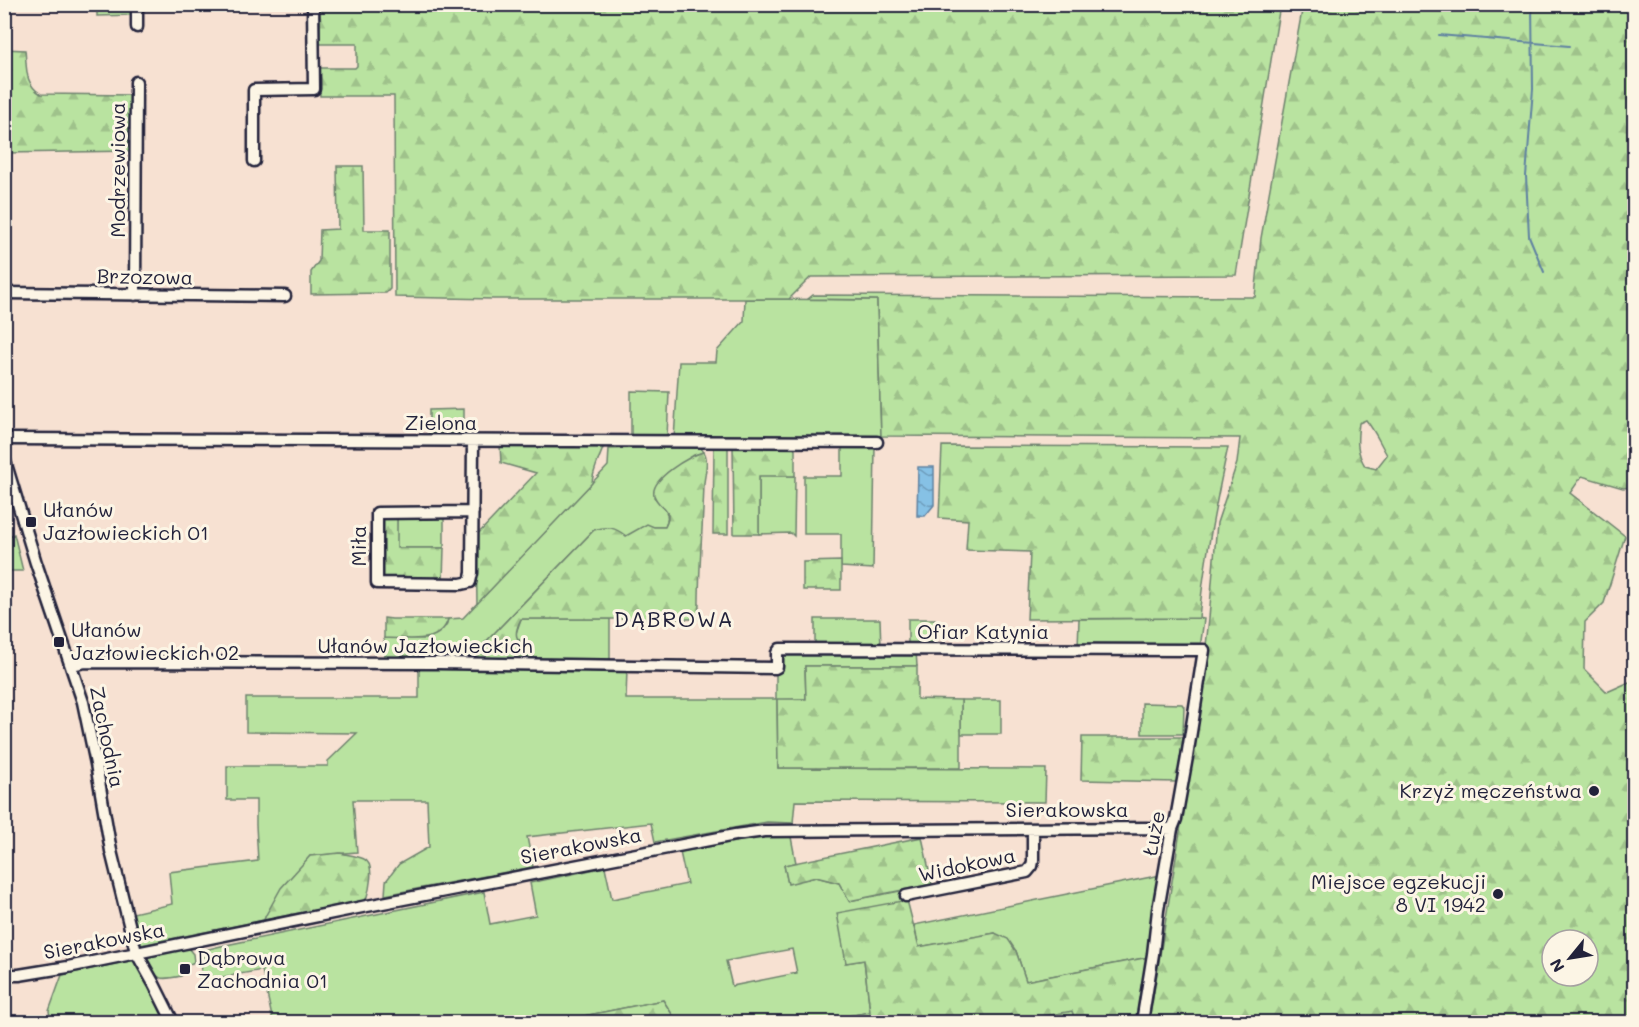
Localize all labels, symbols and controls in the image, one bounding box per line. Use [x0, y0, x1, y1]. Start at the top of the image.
street label: Modrzewiowa [104, 102, 130, 238]
street label: Brzozowa [97, 262, 193, 290]
street label: Zielona [405, 409, 477, 435]
place label: Ułanów Jazłowieckich 01 [43, 496, 209, 545]
marker: Ułanów Jazłowieckich 01 [24, 515, 38, 529]
street label: Miła [345, 526, 371, 566]
district label: DĄBROWA [614, 604, 734, 633]
place label: Ułanów Jazłowieckich 02 [71, 616, 239, 665]
street label: Ofiar Katynia [917, 618, 1049, 644]
street label: Ułanów Jazłowieckich [317, 632, 533, 658]
marker: Ułanów Jazłowieckich 02 [52, 635, 66, 649]
street label: Zachodnia [85, 684, 131, 790]
place label: Krzyż męczeństwa [1400, 777, 1582, 803]
marker: Krzyż męczeństwa [1587, 784, 1601, 798]
street label: Sierakowska [1005, 796, 1129, 822]
street label: Łuże [1136, 808, 1170, 857]
street label: Sierakowska [518, 821, 644, 870]
street label: Widokowa [916, 841, 1018, 887]
place label: Miejsce egzekucji 8 VI 1942 [1311, 868, 1486, 917]
marker: Miejsce egzekucji 8 VI 1942 [1491, 887, 1505, 901]
street label: Sierakowska [41, 916, 167, 965]
north arrow [1540, 928, 1600, 988]
place label: Dąbrowa Zachodnia 01 [197, 944, 328, 993]
text: N [1544, 955, 1569, 976]
marker: Dąbrowa Zachodnia 01 [178, 962, 192, 976]

